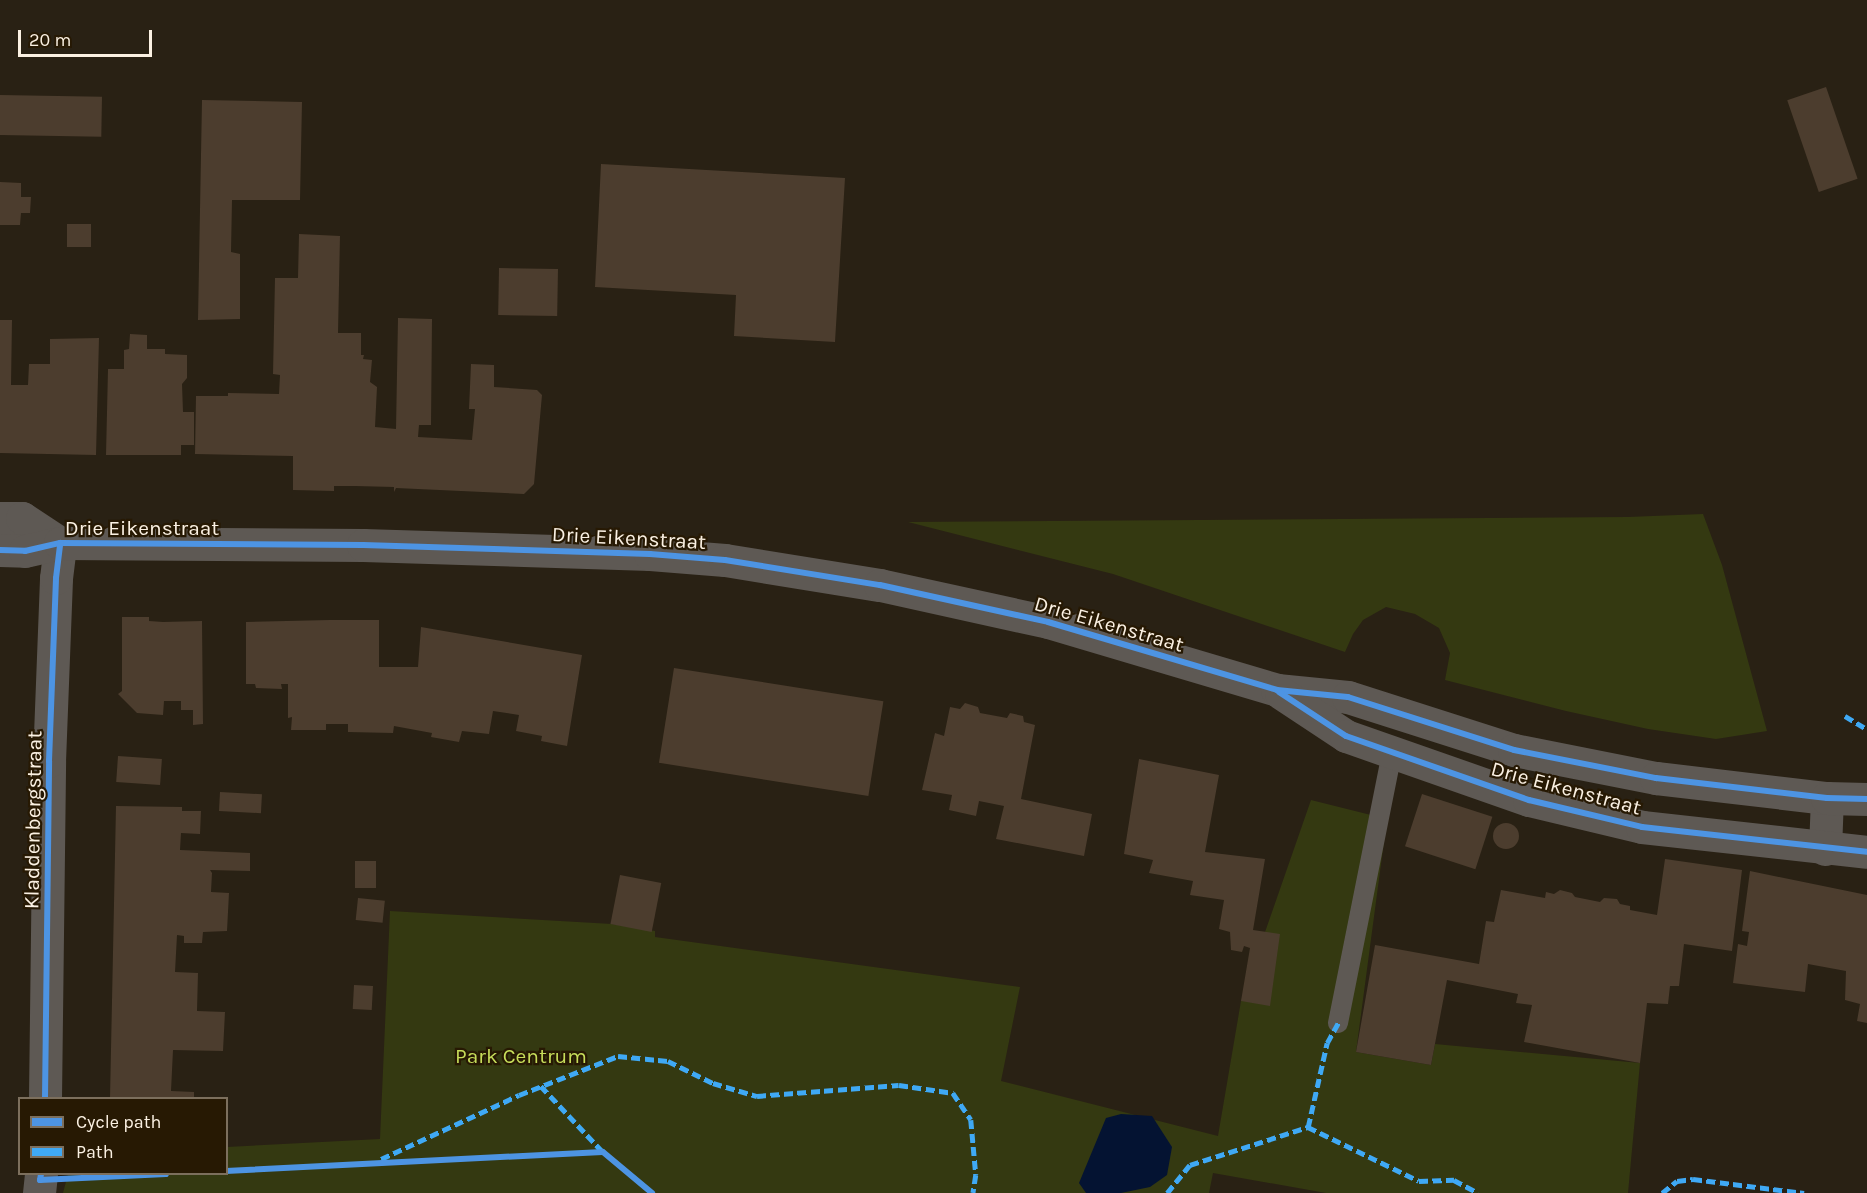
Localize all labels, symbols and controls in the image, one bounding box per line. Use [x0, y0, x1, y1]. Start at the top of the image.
scale bar [21, 18, 154, 56]
text: 20 m [29, 29, 71, 51]
street label: Drie Eikenstraat [65, 515, 219, 541]
street label: Drie Eikenstraat [551, 521, 707, 555]
street label: Drie Eikenstraat [1031, 591, 1187, 657]
street label: Kladdenbergstraat [19, 731, 47, 909]
street label: Drie Eikenstraat [1488, 756, 1644, 820]
park label: Park Centrum [455, 1043, 587, 1069]
legend [18, 1097, 228, 1175]
text: Cycle path [76, 1111, 161, 1133]
text: Path [76, 1141, 114, 1163]

